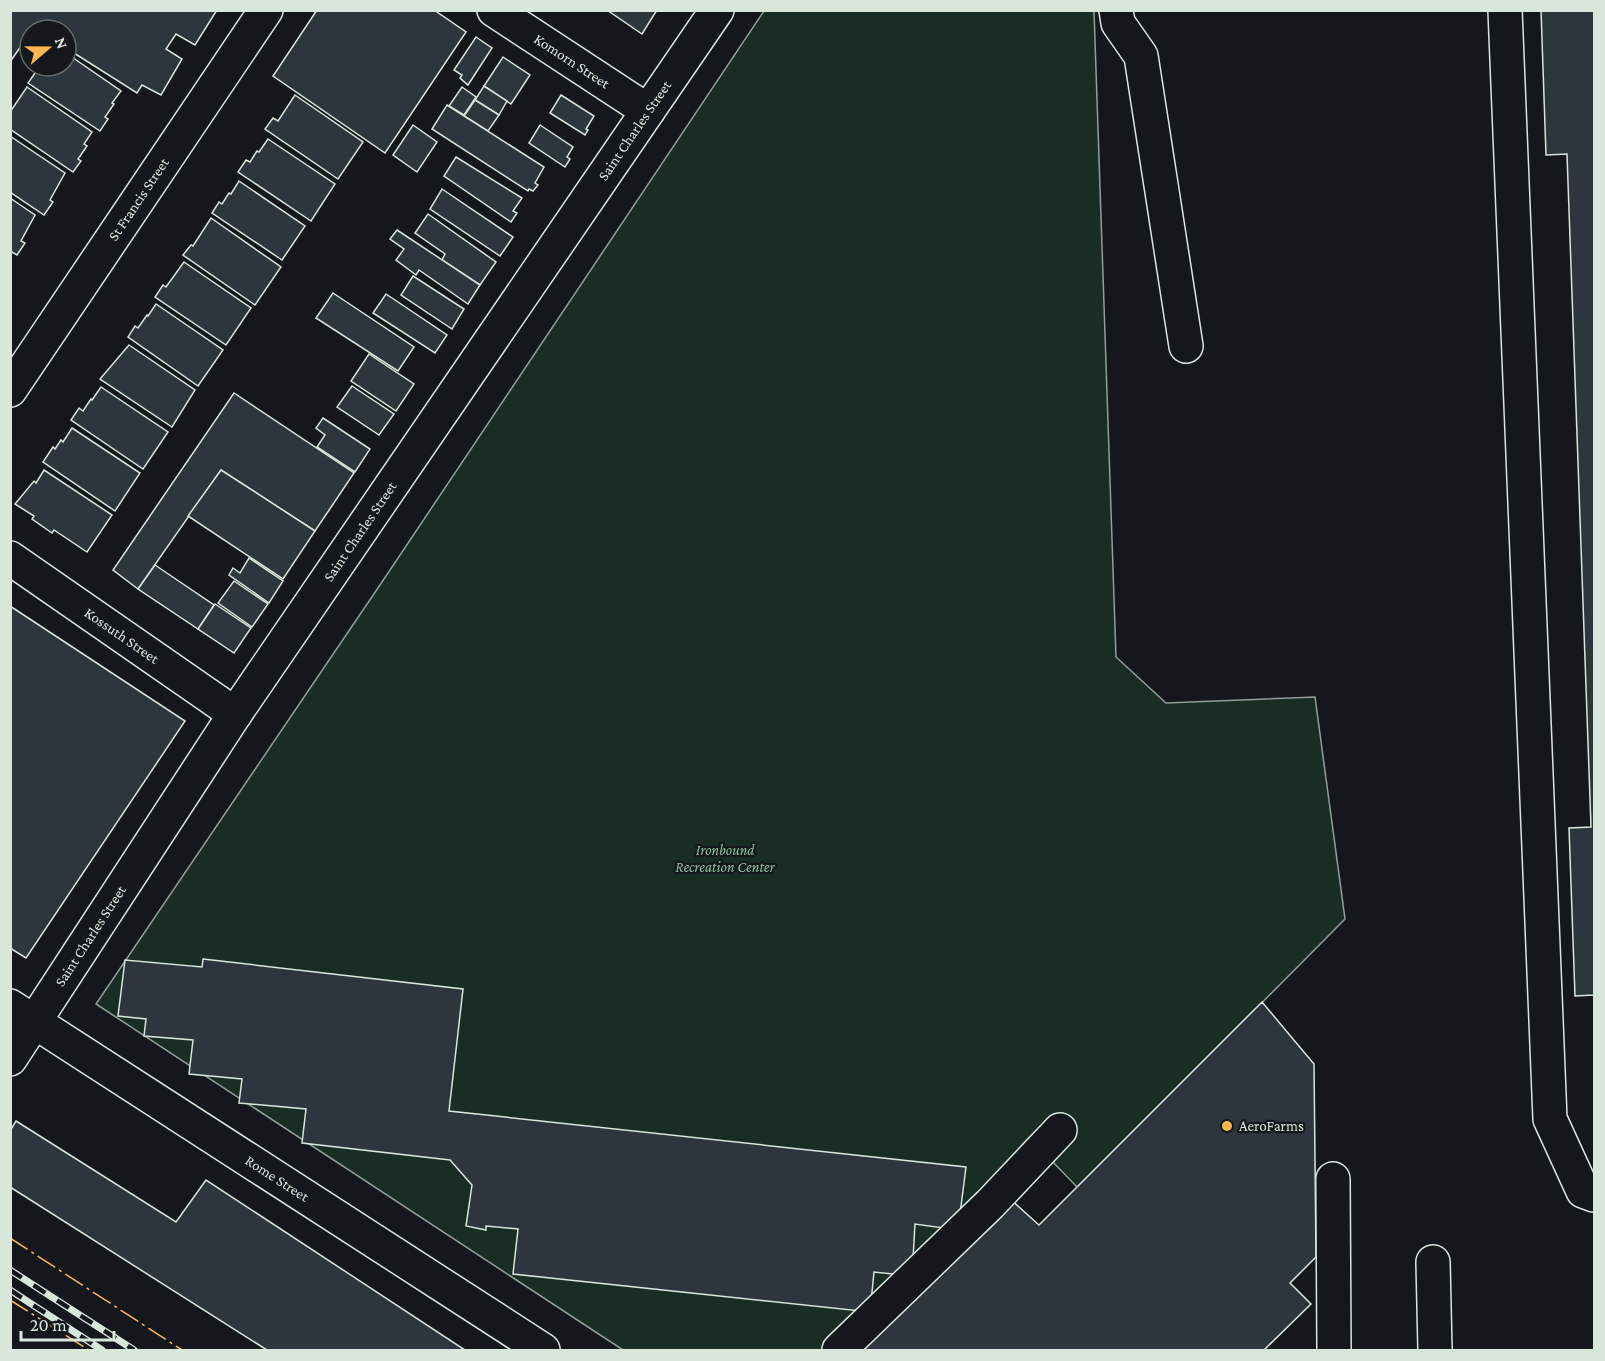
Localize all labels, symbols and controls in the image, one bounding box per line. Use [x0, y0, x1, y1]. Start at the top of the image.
north arrow [18, 18, 78, 78]
street label: Komorn Street [531, 31, 613, 92]
text: N [52, 35, 72, 51]
street label: Saint Charles Street [595, 77, 675, 183]
street label: St Francis Street [105, 154, 173, 244]
street label: Saint Charles Street [320, 478, 400, 584]
street label: Kossuth Street [82, 604, 163, 667]
park label: Ironbound Recreation Center [675, 842, 776, 875]
street label: Saint Charles Street [52, 882, 130, 989]
place label: AeroFarms [1239, 1118, 1304, 1134]
marker: AeroFarms [1220, 1119, 1234, 1133]
street label: Rome Street [243, 1152, 313, 1205]
scale bar [21, 1304, 114, 1342]
text: 20 m [30, 1315, 67, 1335]

